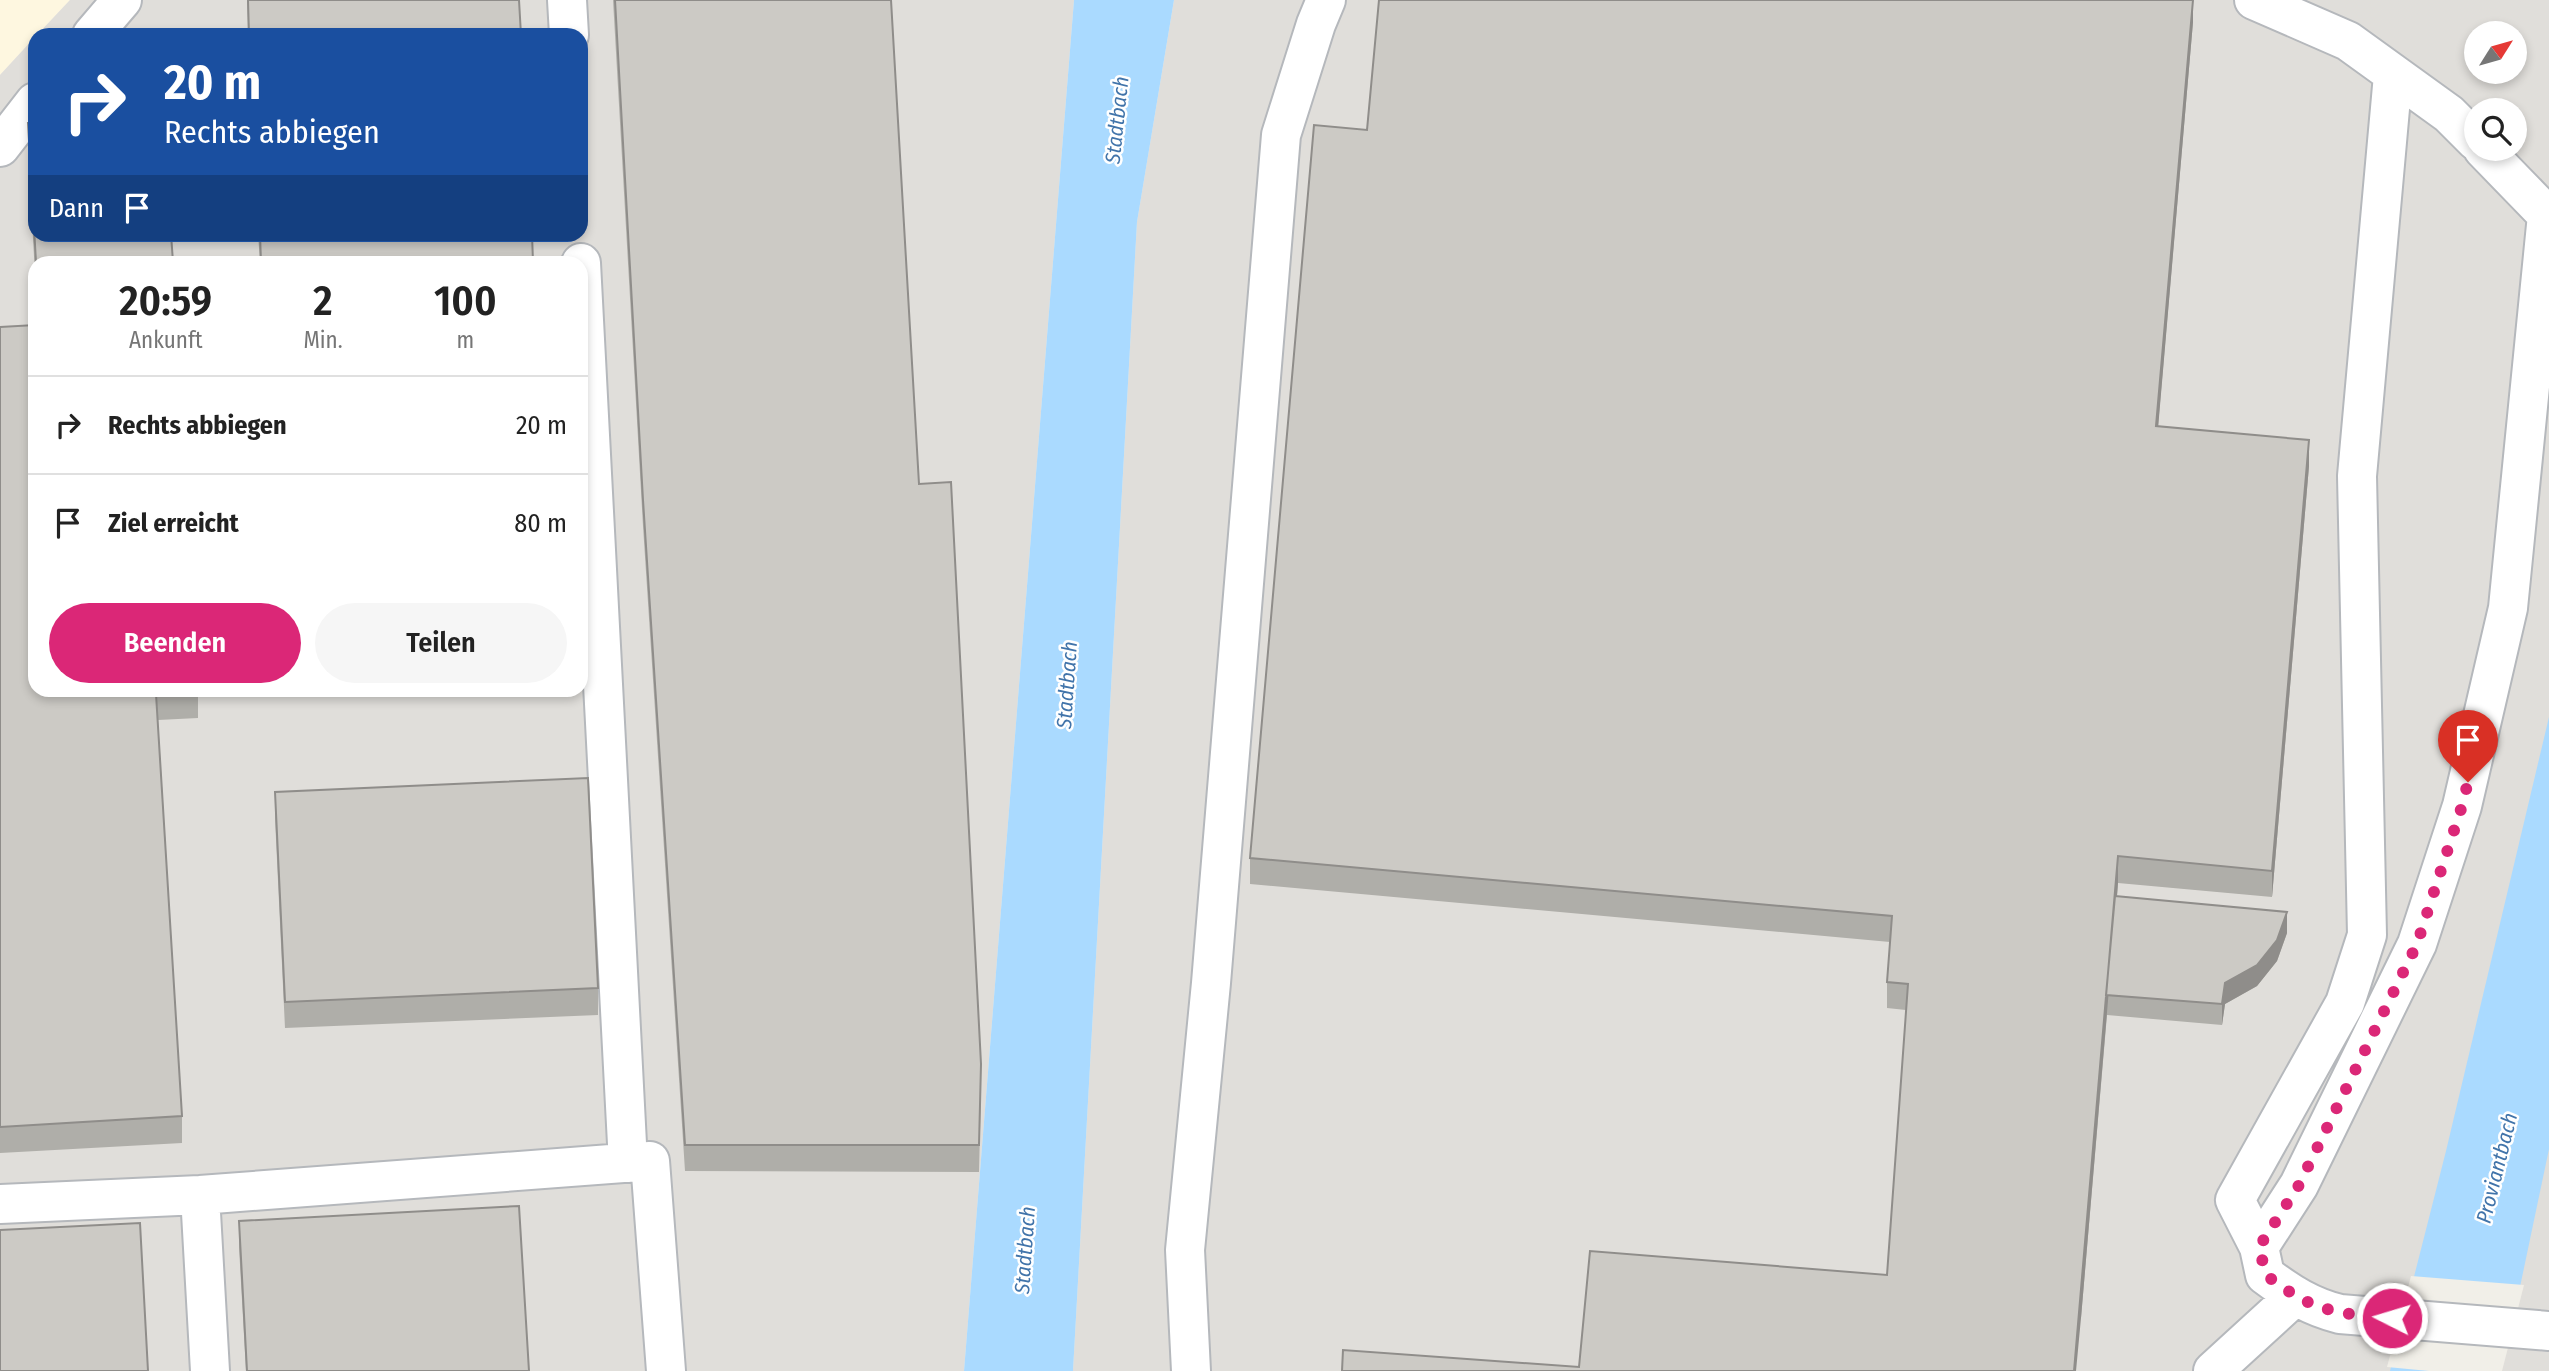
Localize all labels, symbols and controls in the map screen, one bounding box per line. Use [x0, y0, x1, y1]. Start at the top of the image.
north arrow [2464, 21, 2527, 84]
map controls [2464, 21, 2527, 161]
text: 20 m [164, 53, 261, 112]
icon: right [49, 56, 140, 147]
water label: Stadtbach [1099, 75, 1135, 166]
button: search [2464, 98, 2527, 161]
text: Rechts abbiegen [164, 113, 380, 151]
icon: arrive [118, 189, 156, 227]
text: Dann [49, 193, 104, 224]
text: 20:59 [119, 276, 212, 326]
text: 2 [313, 276, 333, 326]
text: 100 [434, 276, 497, 326]
text: Ankunft [129, 326, 202, 354]
text: Min. [303, 326, 343, 354]
text: m [456, 326, 474, 354]
icon: right [49, 406, 87, 444]
text: Rechts abbiegen [108, 410, 287, 441]
text: 20 m [516, 410, 567, 441]
icon: arrive [49, 504, 87, 542]
text: Ziel erreicht [108, 508, 239, 539]
text: 80 m [514, 508, 567, 539]
button: Beenden [49, 603, 301, 683]
button: Teilen [315, 603, 567, 683]
water label: Stadtbach [1051, 640, 1083, 731]
pin [2438, 710, 2498, 782]
icon: arrive [2449, 721, 2487, 759]
water label: Proviantbach [2471, 1110, 2523, 1226]
water label: Stadtbach [1009, 1205, 1041, 1296]
position arrow [2355, 1281, 2429, 1355]

